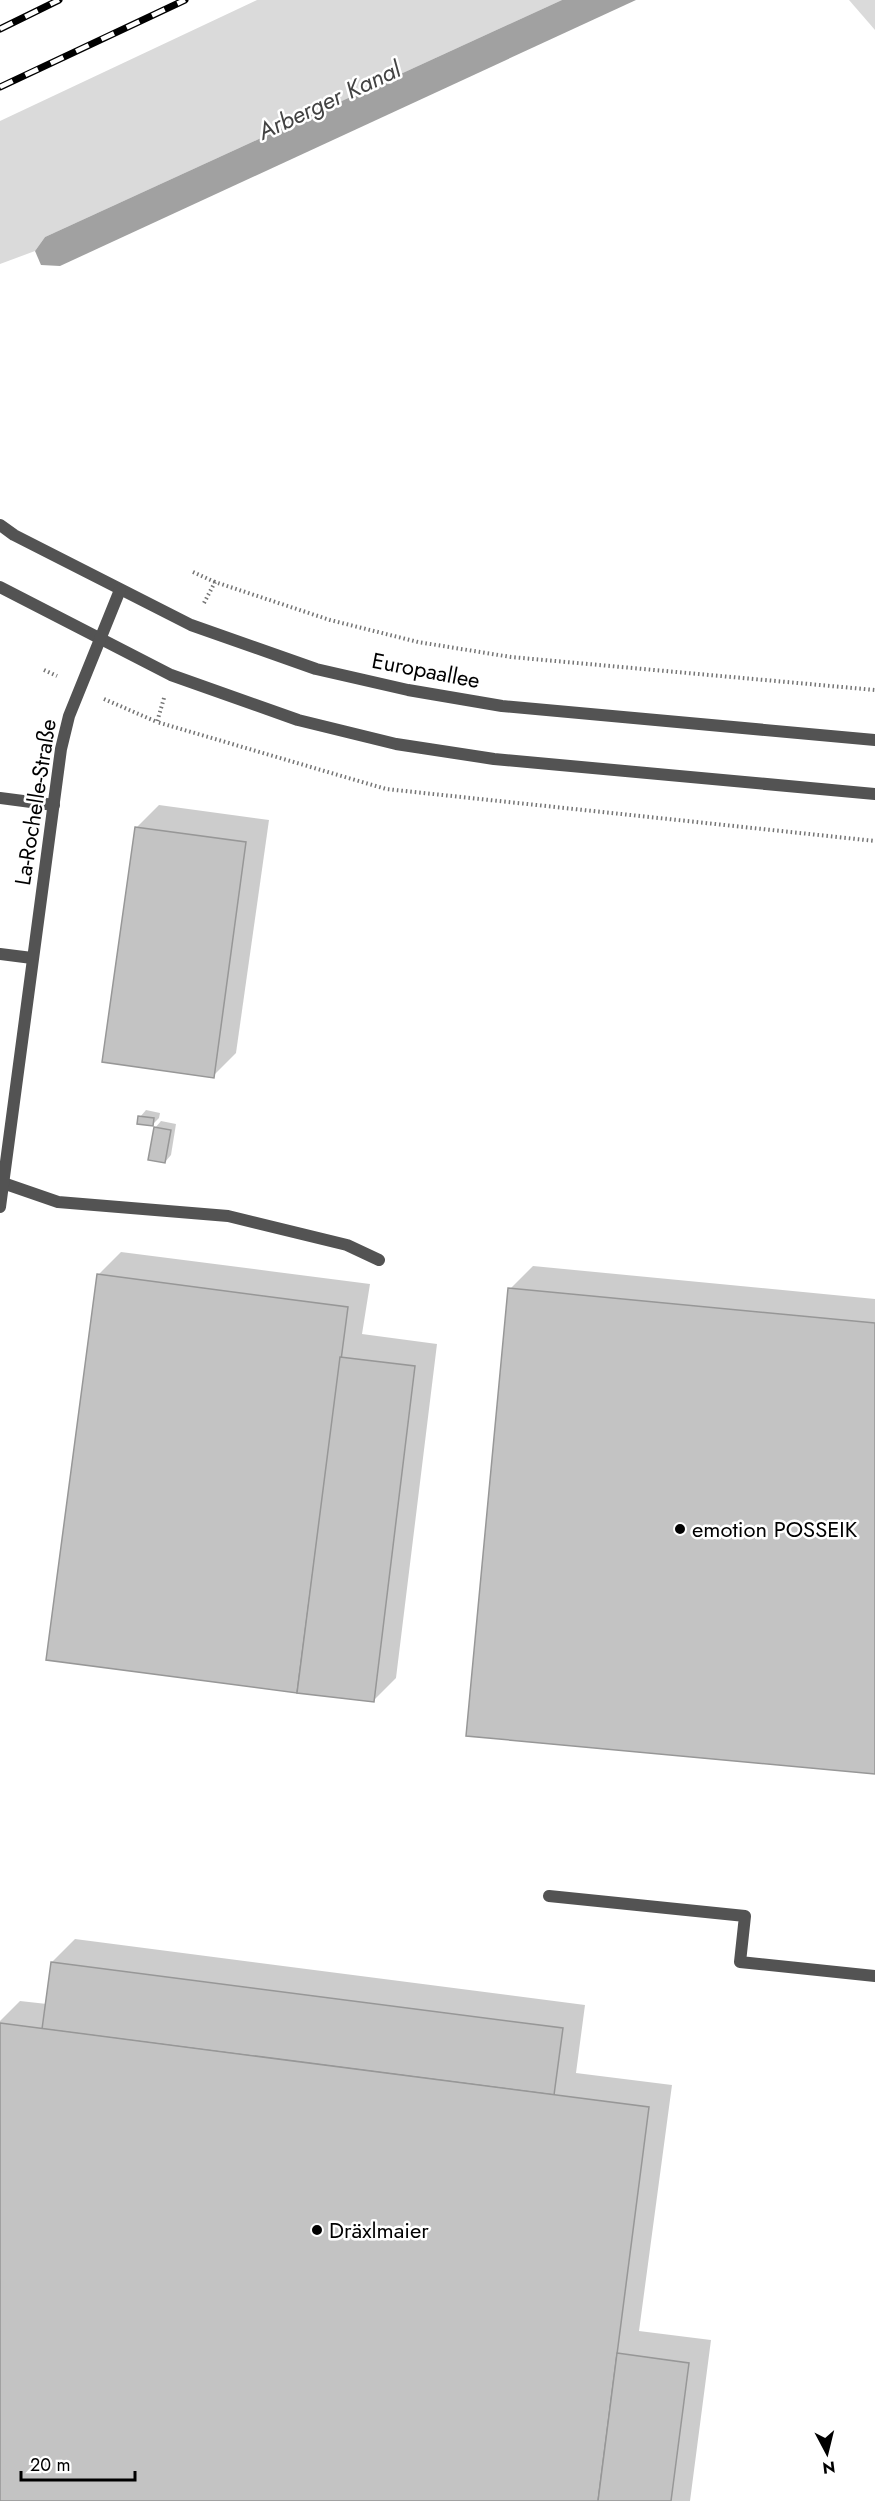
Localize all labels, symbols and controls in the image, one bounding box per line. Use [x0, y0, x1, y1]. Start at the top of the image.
water label: Arberger Kanal [251, 51, 408, 149]
street label: Europaallee [369, 644, 483, 696]
street label: La-Rochelle-Straße [6, 716, 64, 888]
place label: emotion POSSEIK [692, 1513, 858, 1545]
marker: emotion POSSEIK [673, 1522, 687, 1536]
place label: Dräxlmaier [329, 2214, 429, 2246]
marker: Dräxlmaier [310, 2223, 324, 2237]
north arrow [797, 2423, 857, 2483]
scale bar [21, 2444, 135, 2482]
text: 20 m [30, 2452, 70, 2478]
text: N [821, 2455, 836, 2480]

